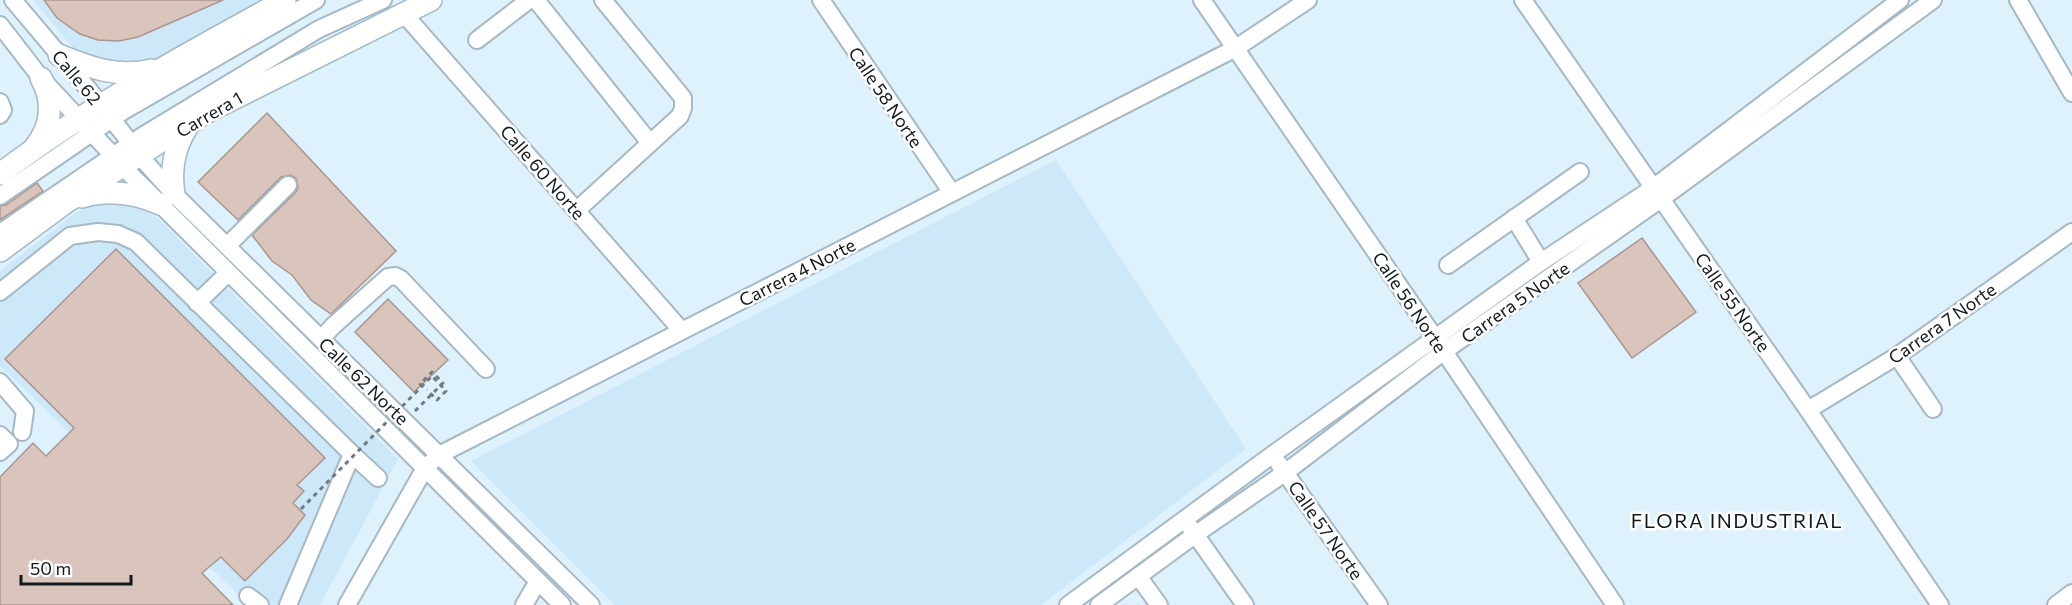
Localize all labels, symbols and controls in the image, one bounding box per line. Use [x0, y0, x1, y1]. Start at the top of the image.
street label: Calle 58 Norte [844, 42, 928, 152]
street label: Calle 62 [48, 45, 106, 109]
street label: Carrera 1 [172, 86, 246, 142]
street label: Calle 60 Norte [496, 120, 590, 224]
street label: Carrera 4 Norte [735, 233, 859, 311]
street label: Calle 56 Norte [1368, 247, 1452, 357]
street label: Calle 55 Norte [1691, 248, 1775, 356]
street label: Carrera 5 Norte [1457, 257, 1573, 347]
street label: Carrera 7 Norte [1884, 278, 2000, 368]
street label: Calle 62 Norte [314, 333, 414, 429]
street label: Calle 57 Norte [1284, 476, 1368, 584]
district label: FLORA INDUSTRIAL [1631, 508, 1843, 532]
scale bar [21, 548, 130, 586]
text: 50 m [30, 557, 71, 579]

